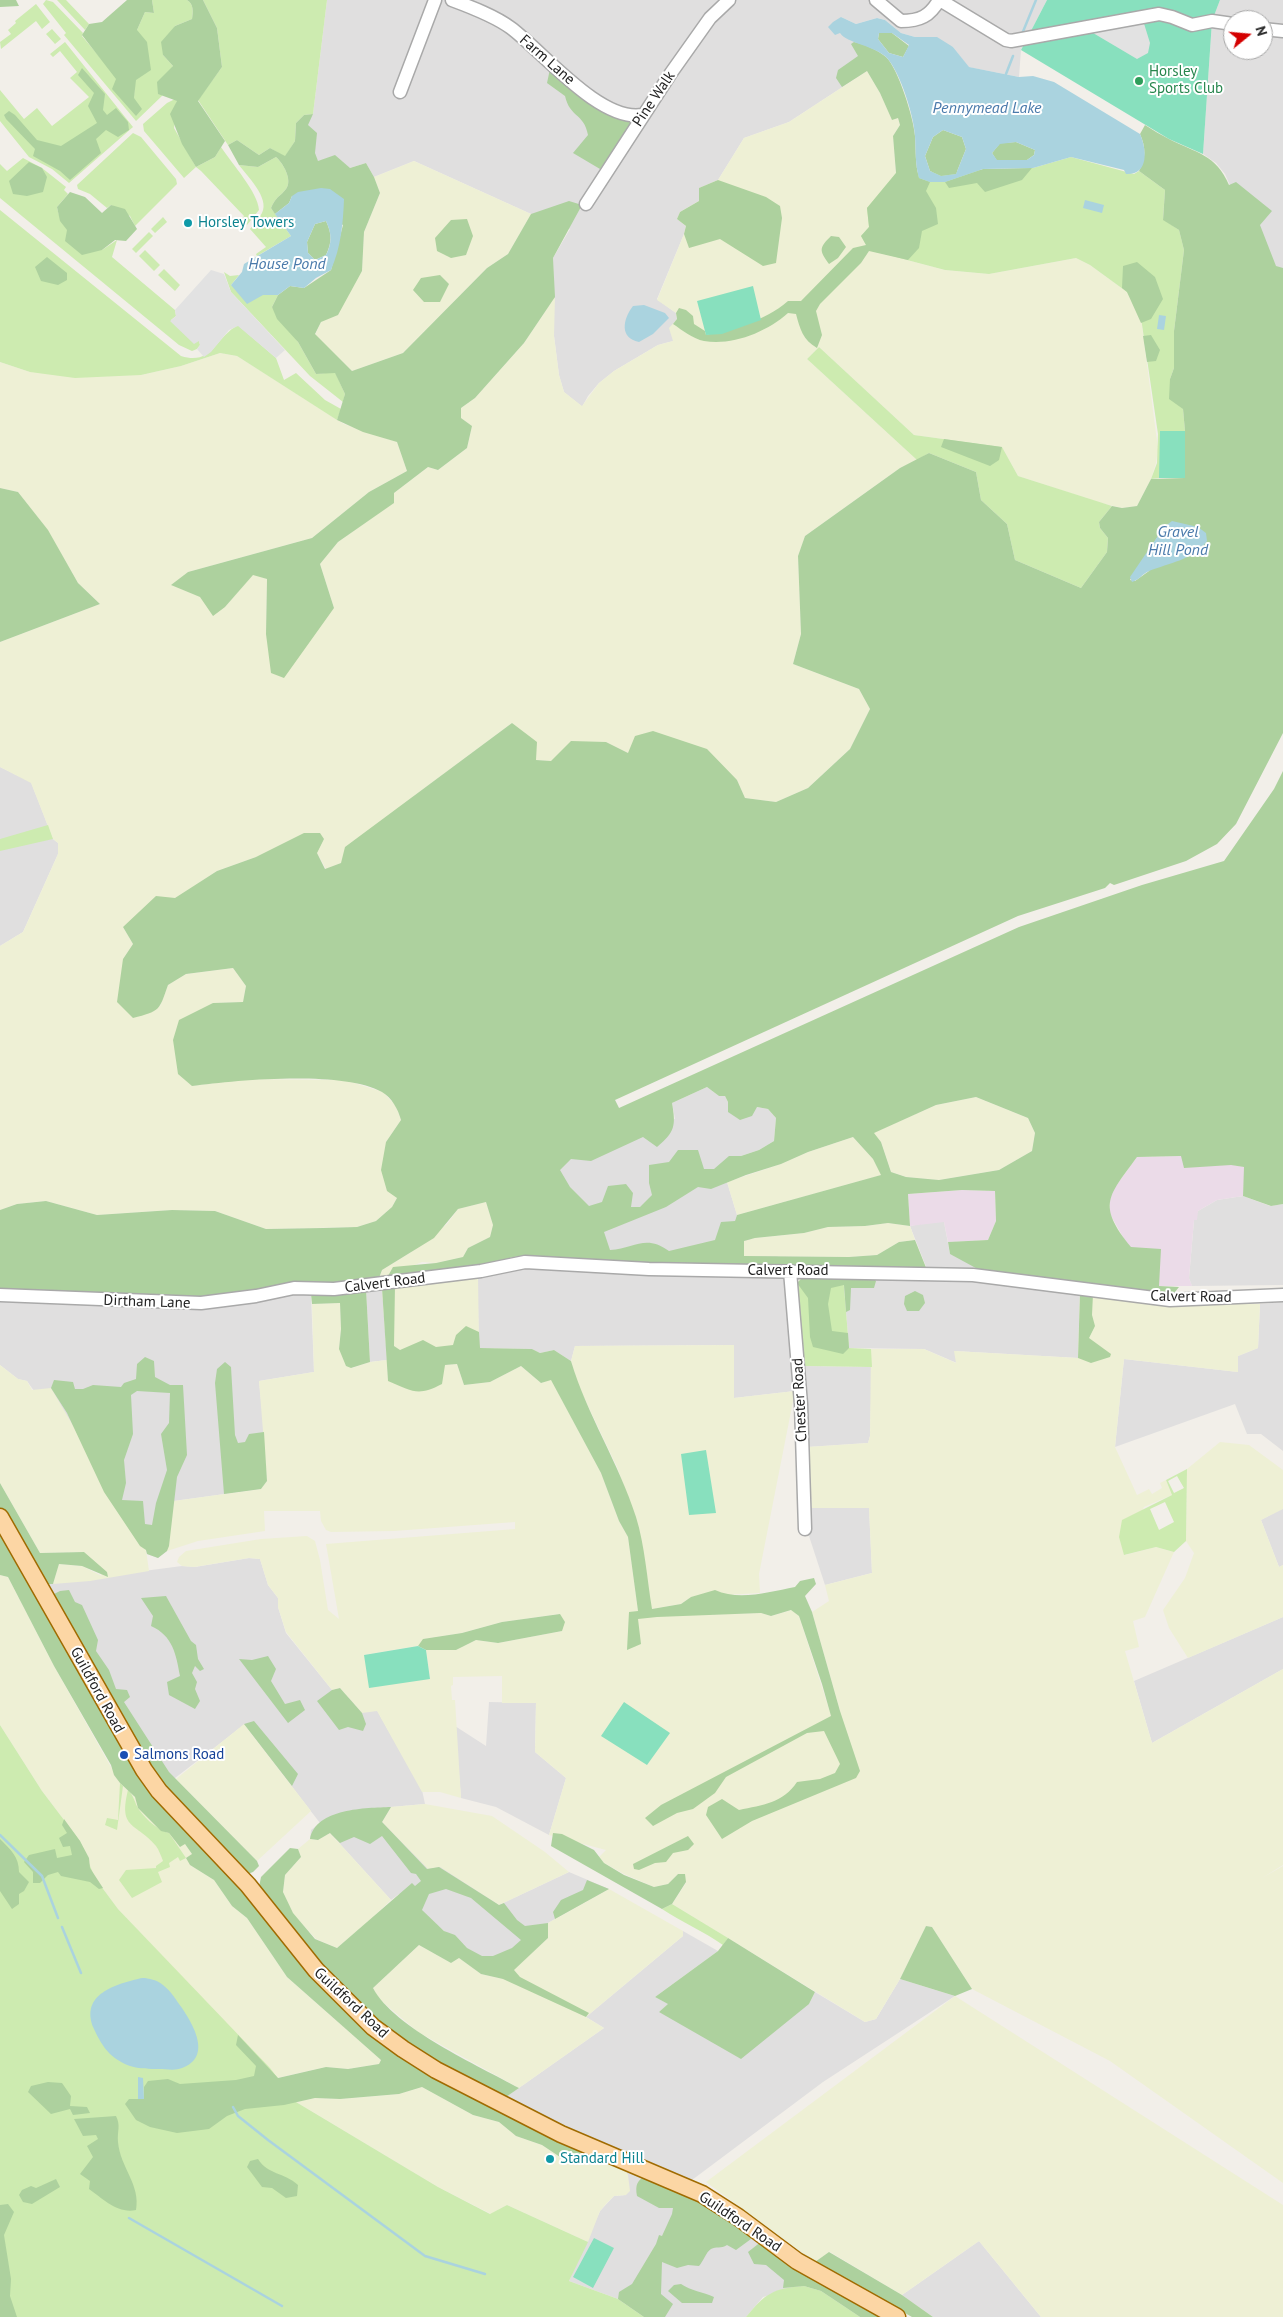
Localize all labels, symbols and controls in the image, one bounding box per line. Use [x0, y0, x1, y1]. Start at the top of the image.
north arrow [1223, 10, 1273, 60]
text: N [1251, 24, 1271, 38]
street label: Farm Lane [516, 31, 578, 89]
place label: Horsley Sports Club [1149, 63, 1223, 98]
street label: Pine Walk [629, 68, 679, 130]
marker: Horsley Sports Club [1133, 75, 1145, 87]
water label: Pennymead Lake [933, 98, 1041, 118]
place label: Horsley Towers [198, 214, 294, 232]
marker: Horsley Towers [182, 217, 194, 229]
water label: House Pond [248, 254, 326, 274]
water label: Gravel Hill Pond [1148, 522, 1208, 560]
street label: Calvert Road [747, 1262, 829, 1280]
street label: Calvert Road [344, 1269, 426, 1297]
street label: Calvert Road [1150, 1287, 1232, 1307]
street label: Dirtham Lane [103, 1291, 191, 1313]
street label: Chester Road [789, 1358, 811, 1442]
street label: Guildford Road [66, 1644, 128, 1736]
place label: Salmons Road [134, 1746, 224, 1764]
marker: Salmons Road [118, 1749, 130, 1761]
street label: Guildford Road [310, 1964, 392, 2042]
place label: Standard Hill [560, 2150, 644, 2168]
marker: Standard Hill [544, 2153, 556, 2165]
street label: Guildford Road [695, 2188, 785, 2256]

